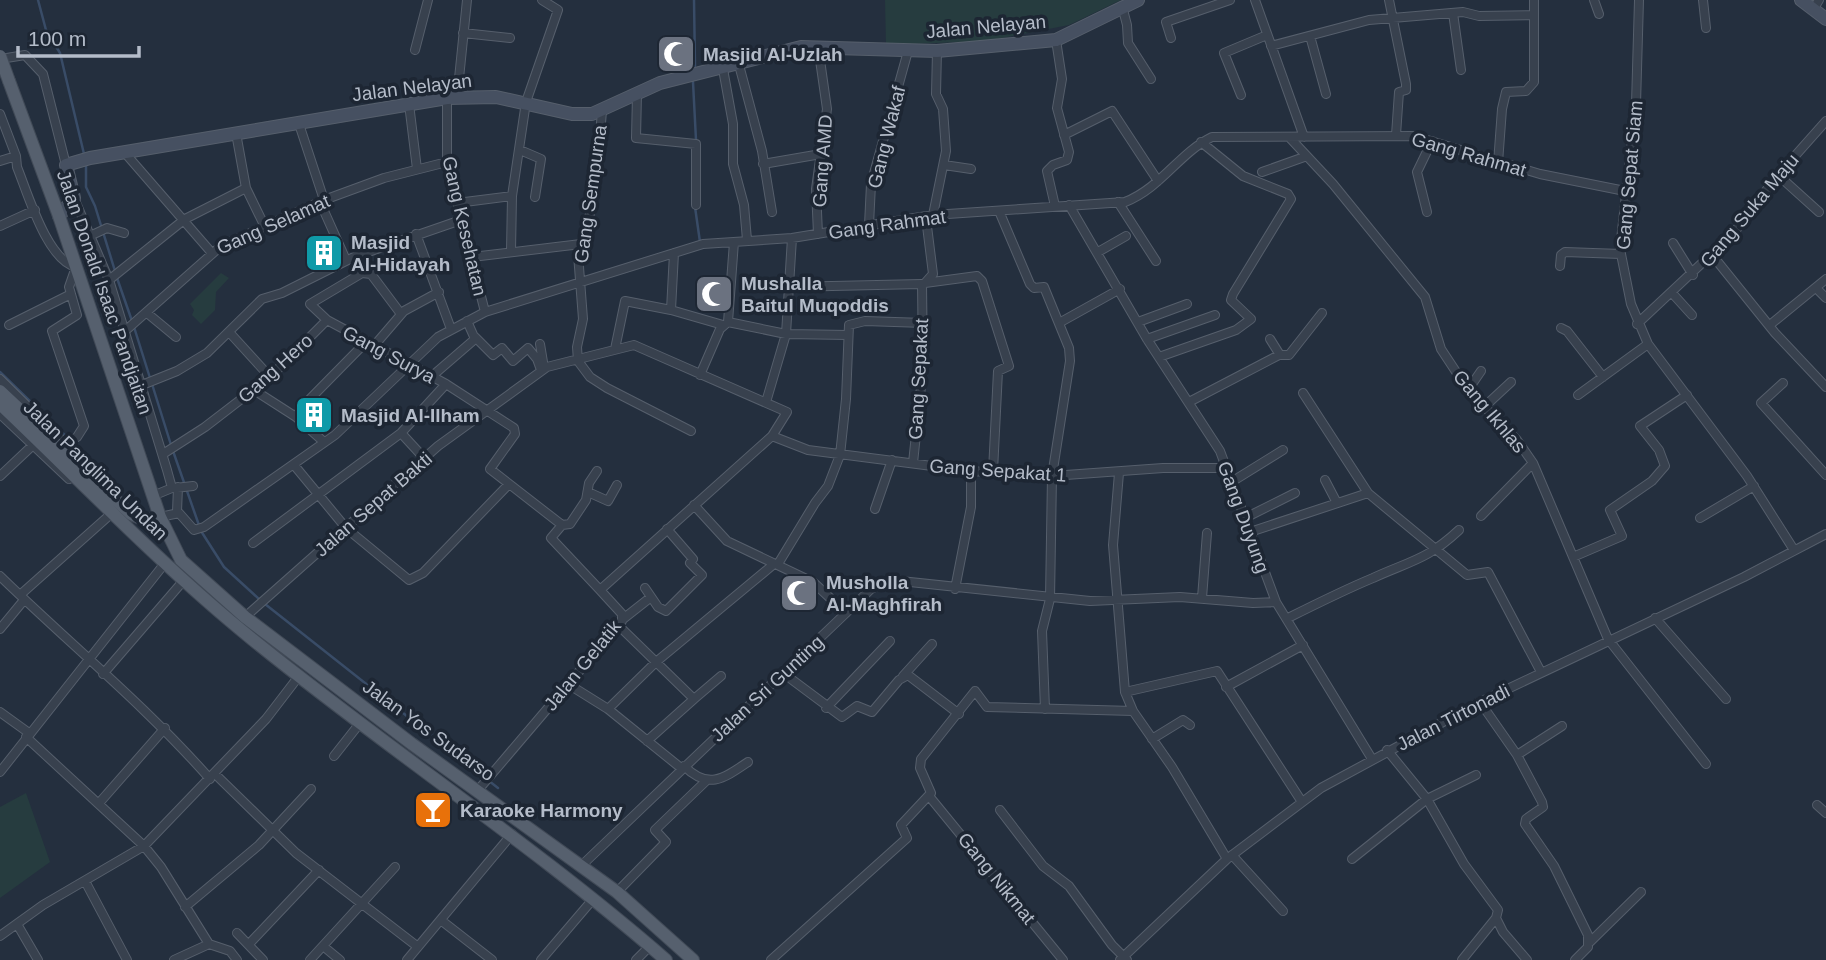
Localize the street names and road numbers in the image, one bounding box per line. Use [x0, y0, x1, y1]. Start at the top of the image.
street label: Jalan Nelayan [925, 11, 1047, 42]
street label: Jalan Nelayan [351, 70, 473, 105]
street label: Gang Wakaf [864, 83, 910, 191]
street label: Gang Sepat Siam [1613, 99, 1646, 251]
street label: Gang AMD [809, 114, 836, 208]
street label: Gang Sempurna [570, 123, 611, 265]
street label: Gang Rahmat [1409, 128, 1529, 181]
street label: Gang Suka Maju [1696, 149, 1803, 271]
street label: Gang Kesehatan [438, 154, 491, 298]
street label: Jalan Donald Isaac Pandjaitan [53, 167, 156, 417]
street label: Gang Selamat [213, 190, 334, 259]
street label: Gang Rahmat [827, 206, 948, 243]
street label: Gang Sepakat [905, 317, 932, 440]
street label: Gang Surya [339, 321, 439, 388]
street label: Gang Hero [234, 329, 317, 407]
street label: Gang Ikhlas [1449, 366, 1530, 457]
street label: Jalan Panglima Undan [20, 396, 172, 544]
street label: Jalan Sepat Bakti [311, 448, 436, 561]
street label: Gang Sepakat 1 [929, 455, 1067, 486]
street label: Gang Duyung [1214, 458, 1273, 576]
street label: Jalan Gelatik [540, 616, 625, 715]
street label: Jalan Sri Gunting [707, 631, 828, 746]
street label: Jalan Yos Sudarso [359, 676, 499, 785]
street label: Jalan Tirtonadi [1393, 680, 1513, 755]
street label: Gang Nikmat [954, 829, 1040, 929]

